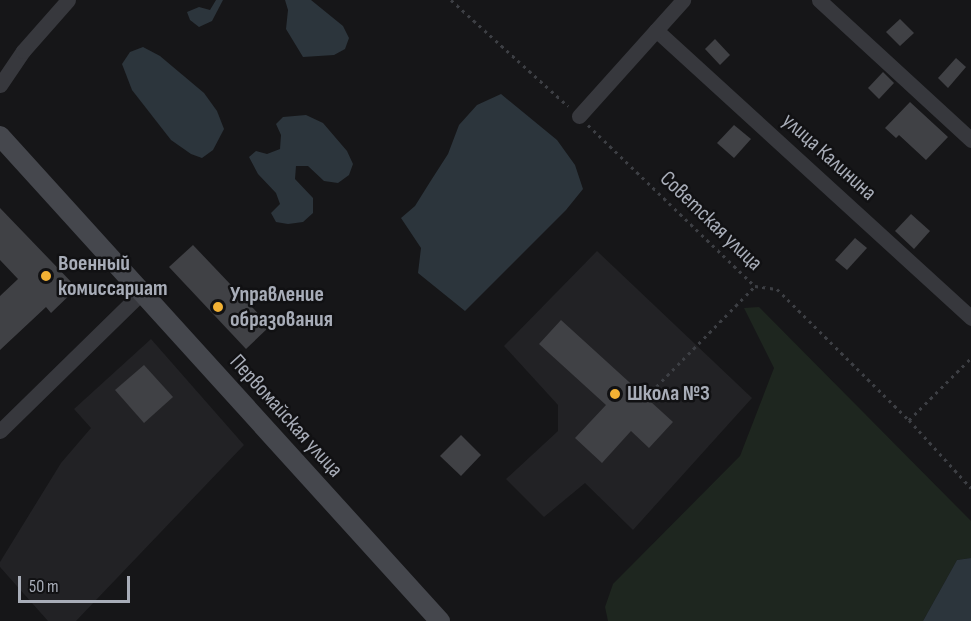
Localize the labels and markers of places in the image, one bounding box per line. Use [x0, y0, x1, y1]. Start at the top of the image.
place label: Военный комиссариат [58, 250, 168, 302]
marker: Военный комиссариат [39, 269, 53, 283]
place label: Управление образования [230, 281, 333, 332]
marker: Управление образования [211, 300, 225, 314]
place label: Школа №3 [627, 381, 710, 407]
marker: Школа №3 [608, 387, 622, 401]

